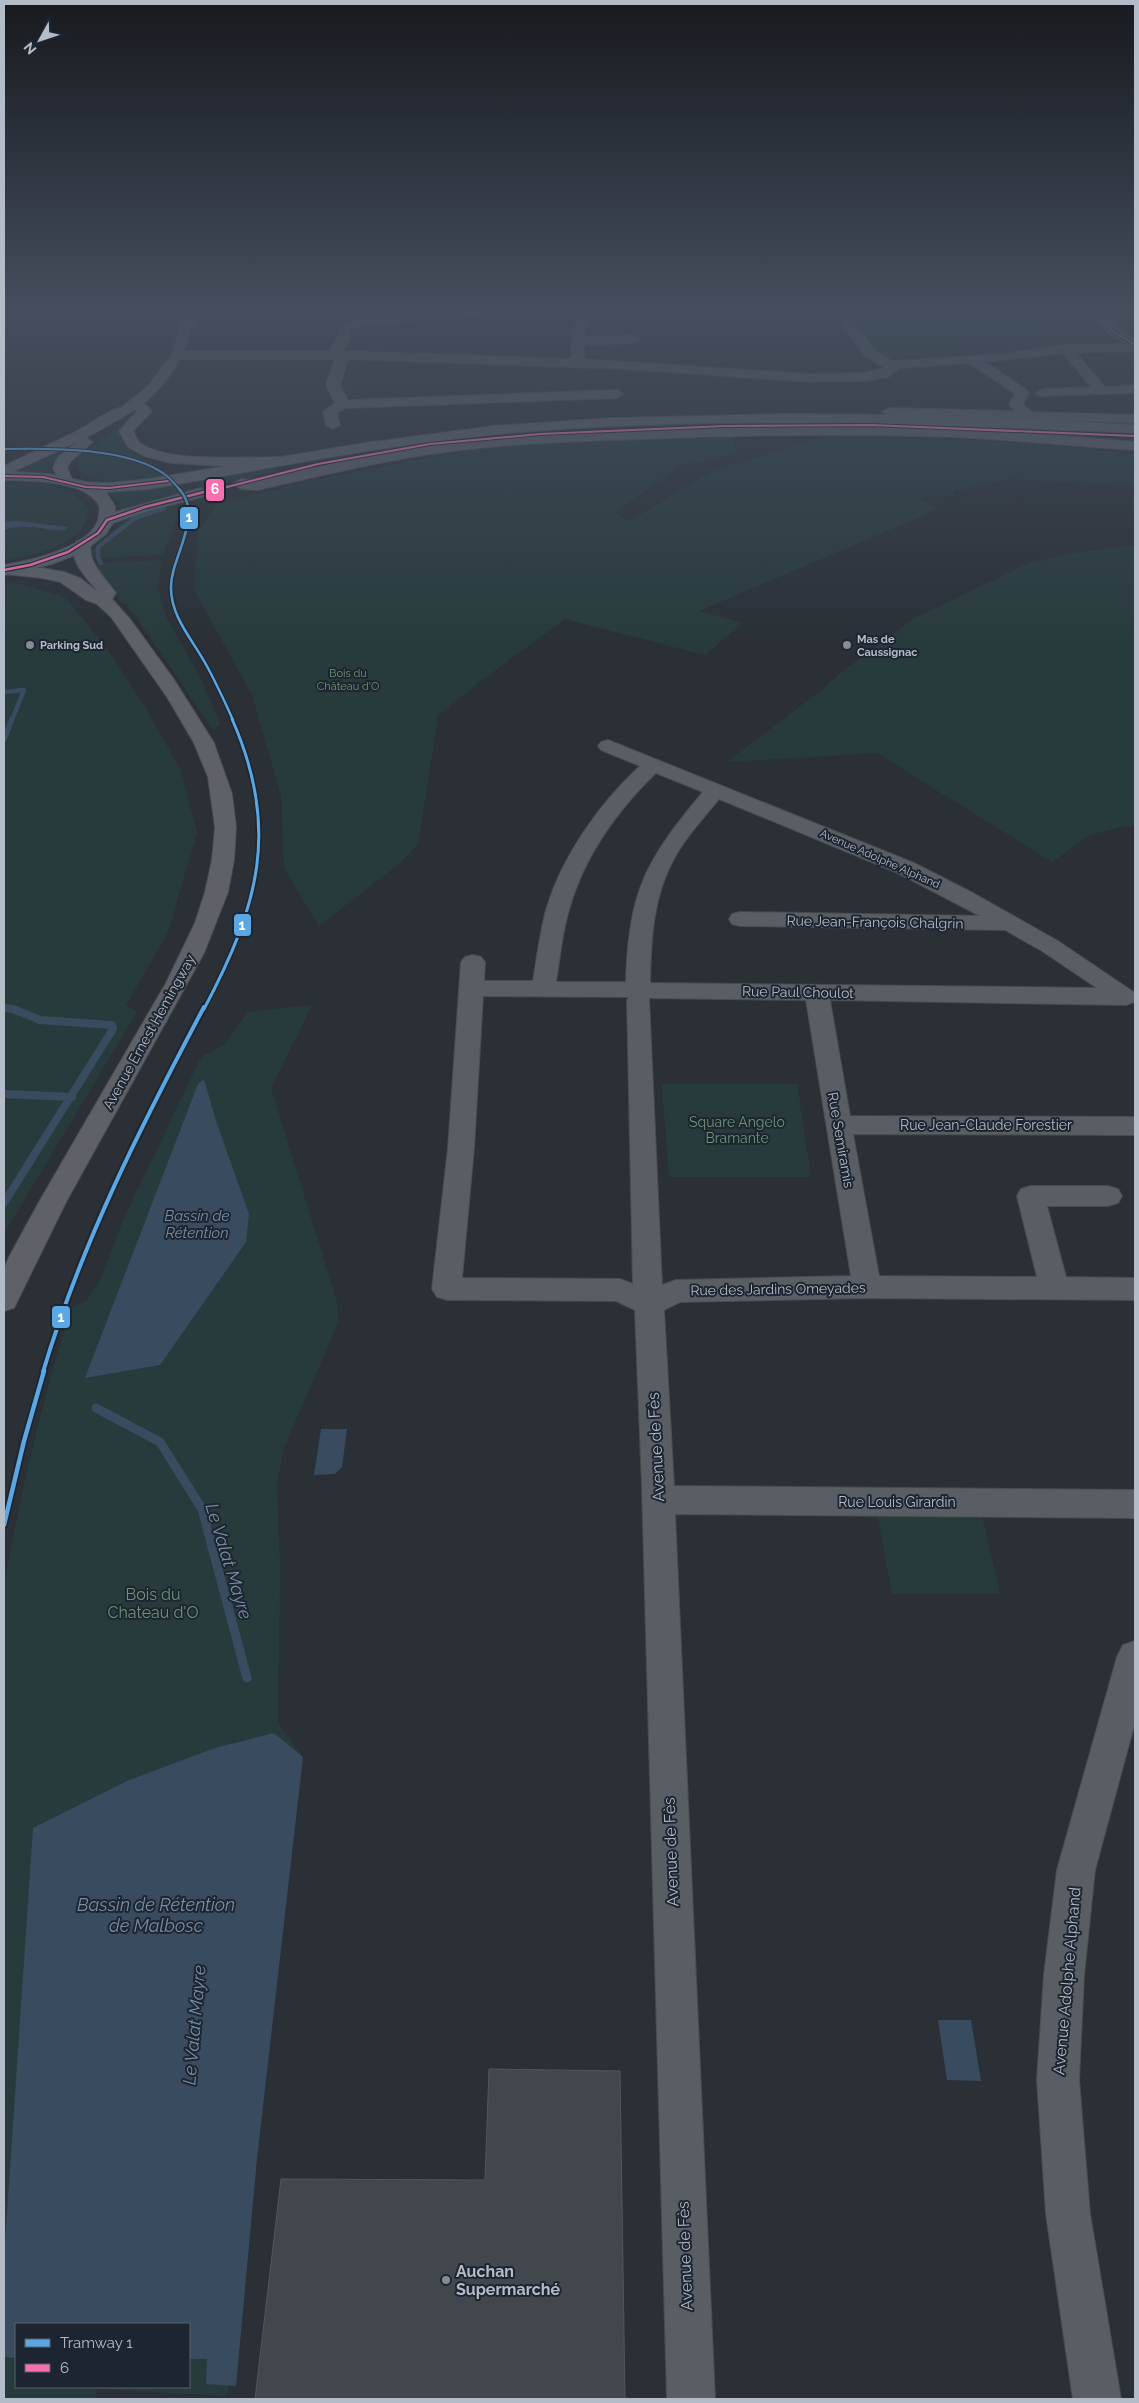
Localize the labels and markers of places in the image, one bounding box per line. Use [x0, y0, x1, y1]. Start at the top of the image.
place label: Mas de Caussignac [857, 633, 917, 659]
marker: Parking Sud [24, 639, 36, 651]
place label: Parking Sud [40, 639, 103, 652]
marker: Mas de Caussignac [841, 639, 853, 651]
place label: Auchan Supermarché [456, 2262, 560, 2299]
marker: Auchan Supermarché [440, 2274, 452, 2286]

